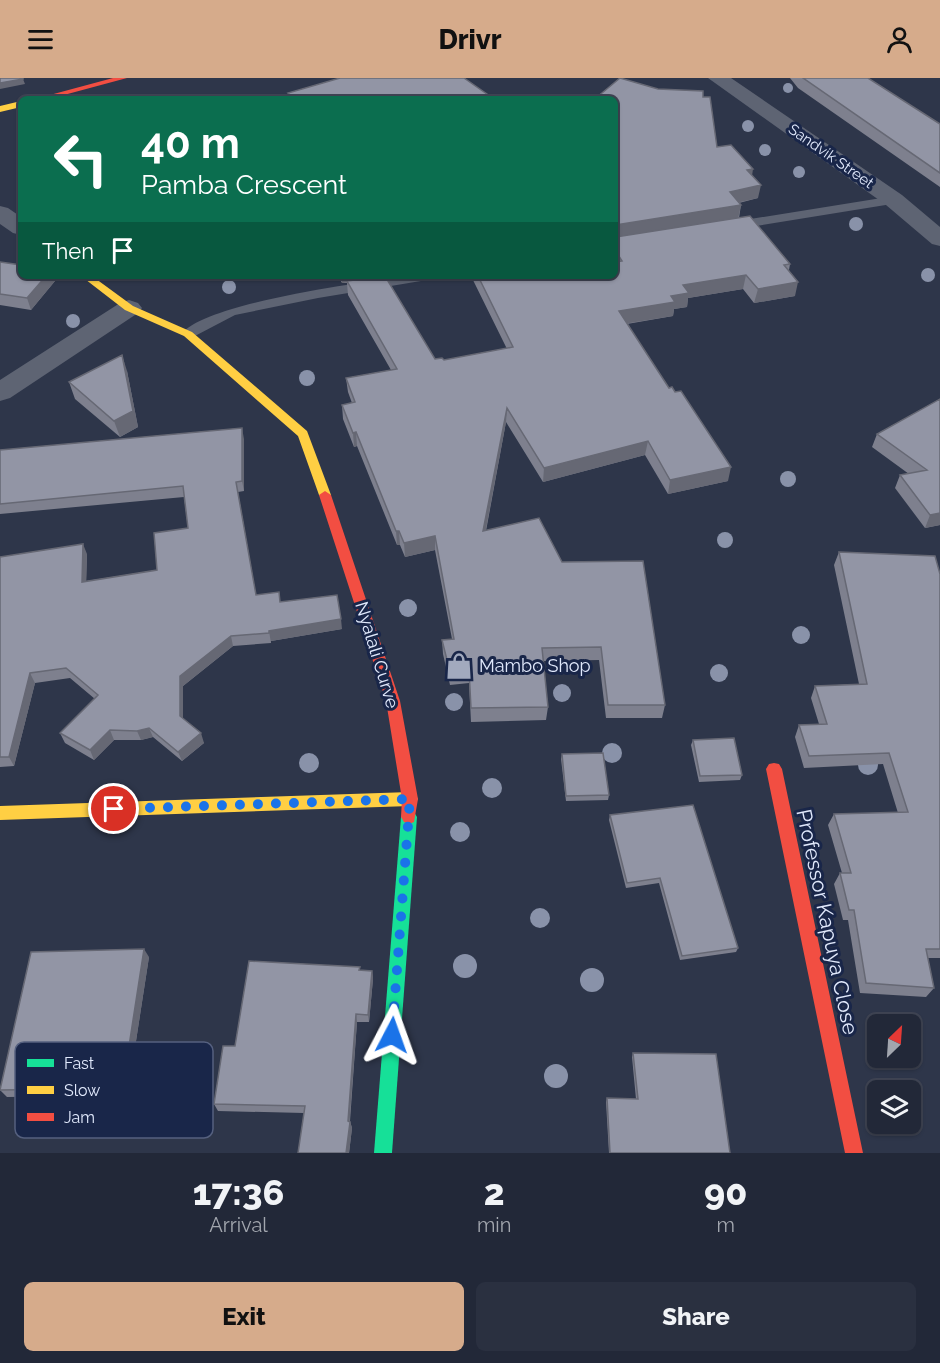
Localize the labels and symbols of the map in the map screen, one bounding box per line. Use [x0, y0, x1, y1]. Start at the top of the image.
street label: Sandvik Street [785, 120, 877, 192]
street label: Nyalali Curve [351, 599, 404, 711]
shop icon: Mambo Shop [444, 651, 474, 681]
place label: Mambo Shop [479, 655, 591, 676]
pin [88, 783, 139, 834]
street label: Professor Kapuya Close [791, 807, 864, 1037]
position arrow [360, 1003, 424, 1067]
north arrow [867, 1014, 921, 1068]
legend [15, 1042, 213, 1138]
text: Fast [64, 1054, 95, 1073]
text: Slow [64, 1081, 100, 1100]
text: Jam [64, 1108, 95, 1127]

